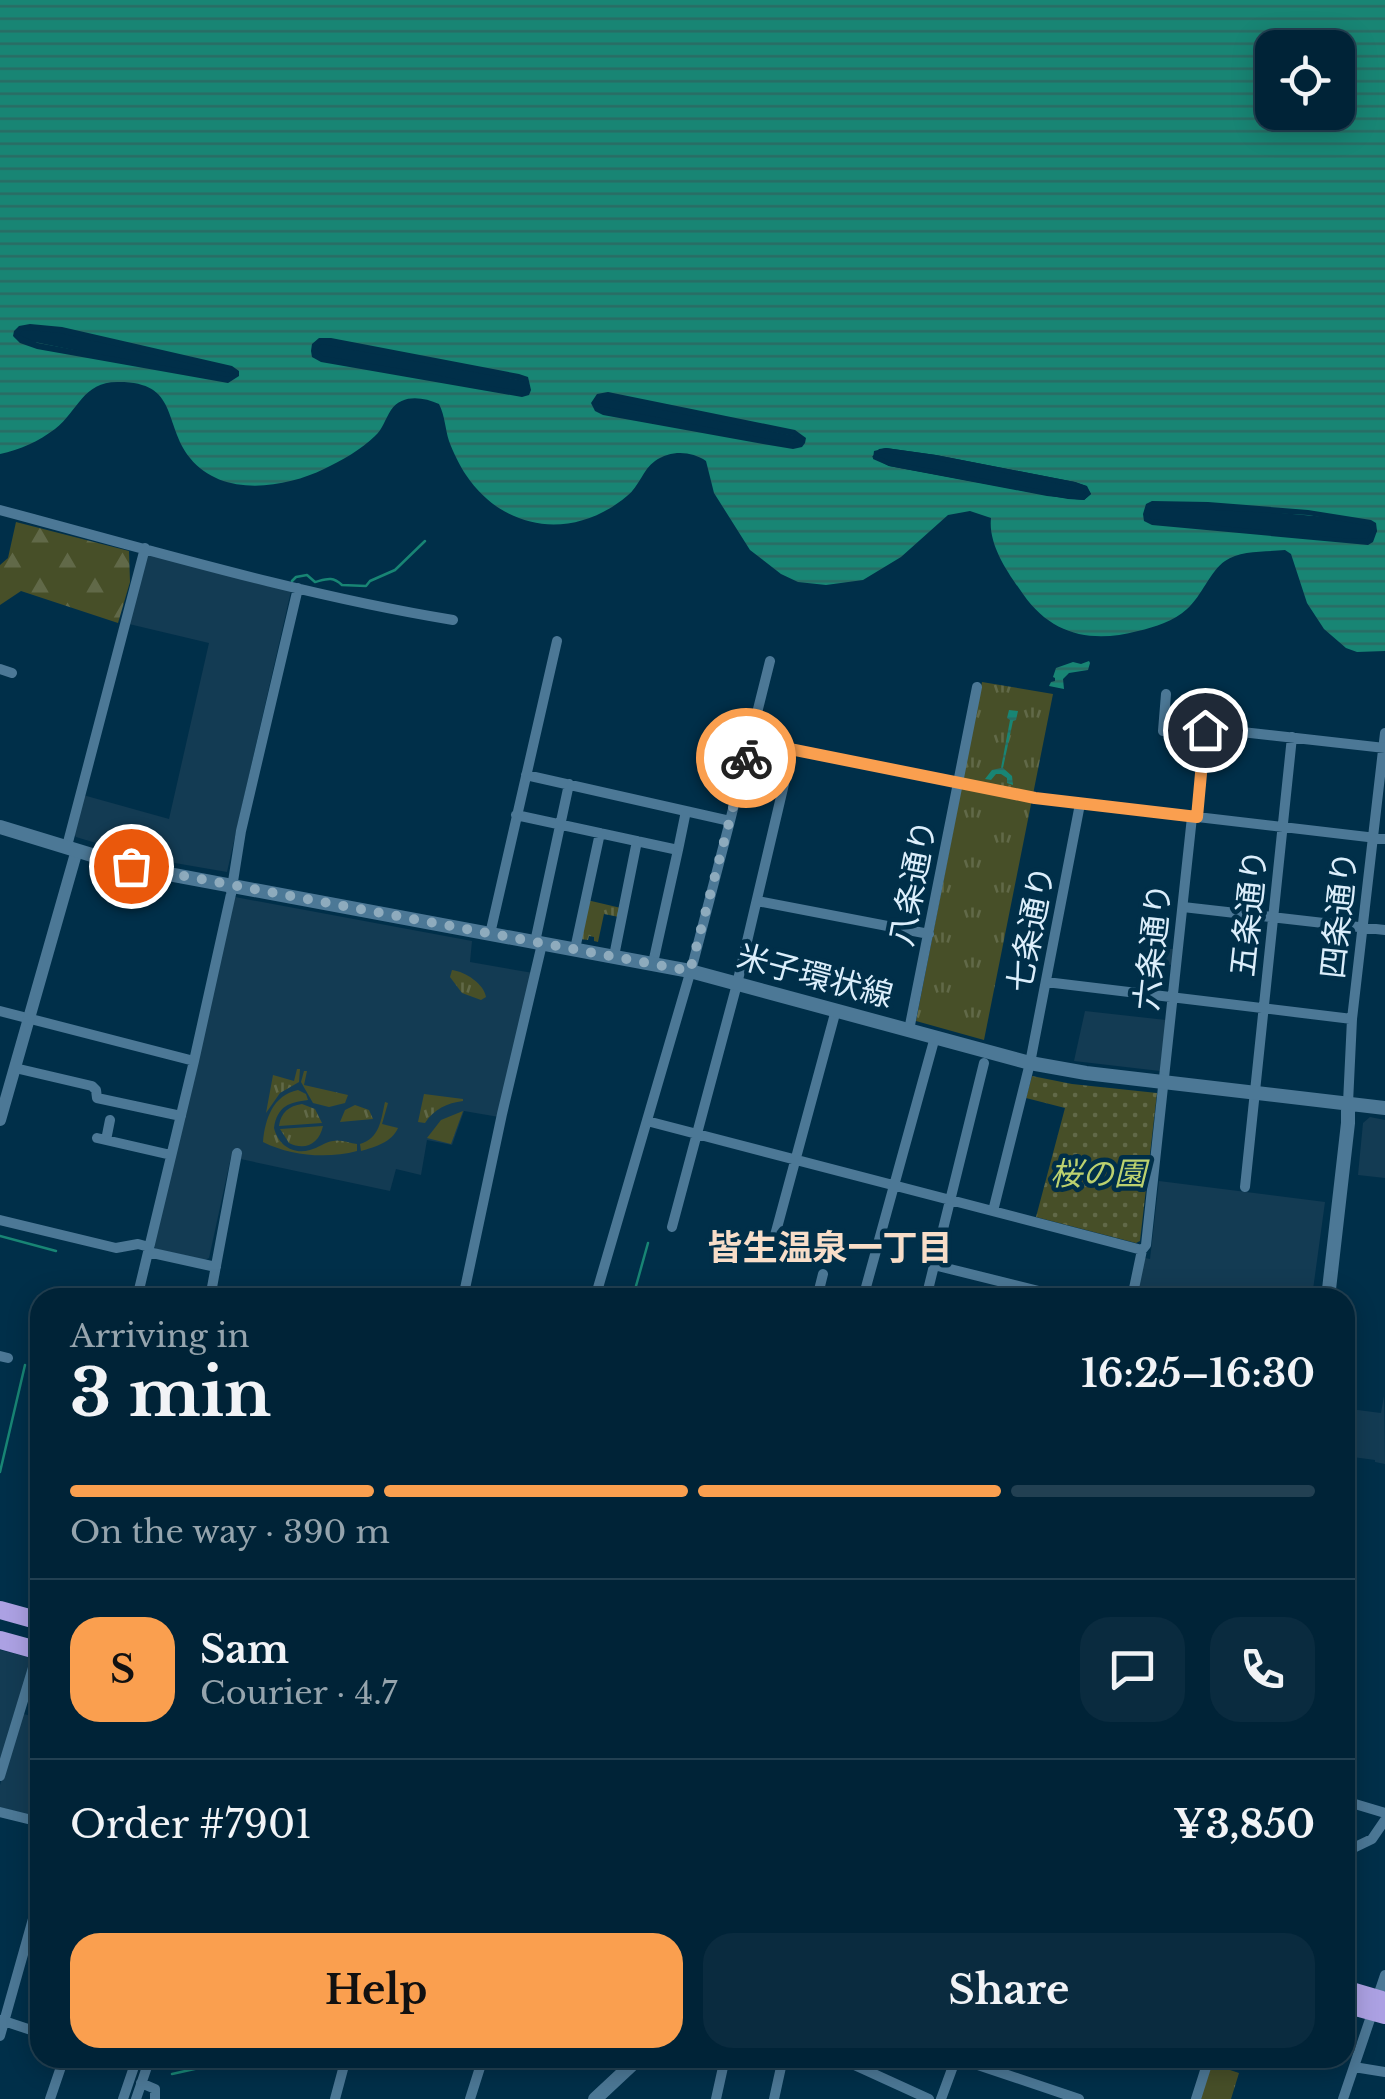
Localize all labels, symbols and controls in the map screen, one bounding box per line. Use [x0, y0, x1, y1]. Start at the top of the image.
map controls [1255, 30, 1355, 130]
button: locate [1255, 30, 1355, 130]
pin [1163, 688, 1248, 773]
icon: home [1178, 703, 1233, 758]
courier [696, 708, 796, 808]
icon: bike [719, 731, 774, 786]
street label: 八条通り [881, 816, 945, 950]
pin [89, 824, 174, 909]
icon: bag [104, 839, 159, 894]
street label: 五条通り [1222, 847, 1276, 979]
street label: 四条通り [1312, 849, 1366, 981]
street label: 七条通り [999, 862, 1063, 996]
street label: 六条通り [1126, 881, 1180, 1013]
street label: 米子環状線 [733, 936, 897, 1016]
park label: 桜の園 [1050, 1154, 1150, 1194]
district label: 皆生温泉一丁目 [707, 1226, 953, 1269]
text: Arriving in [70, 1316, 249, 1356]
text: 16:25–16:30 [1081, 1350, 1315, 1397]
text: 3 min [70, 1353, 271, 1434]
text: On the way · 390 m [70, 1512, 390, 1552]
button: chat [1080, 1617, 1185, 1722]
button: phone [1210, 1617, 1315, 1722]
text: Sam [200, 1626, 289, 1673]
text: S [110, 1646, 135, 1693]
text: Courier · 4.7 [200, 1673, 397, 1713]
text: Order #7901 [70, 1801, 312, 1848]
text: ¥3,850 [1173, 1801, 1315, 1848]
button: Help [70, 1933, 683, 2048]
button: Share [703, 1933, 1315, 2048]

